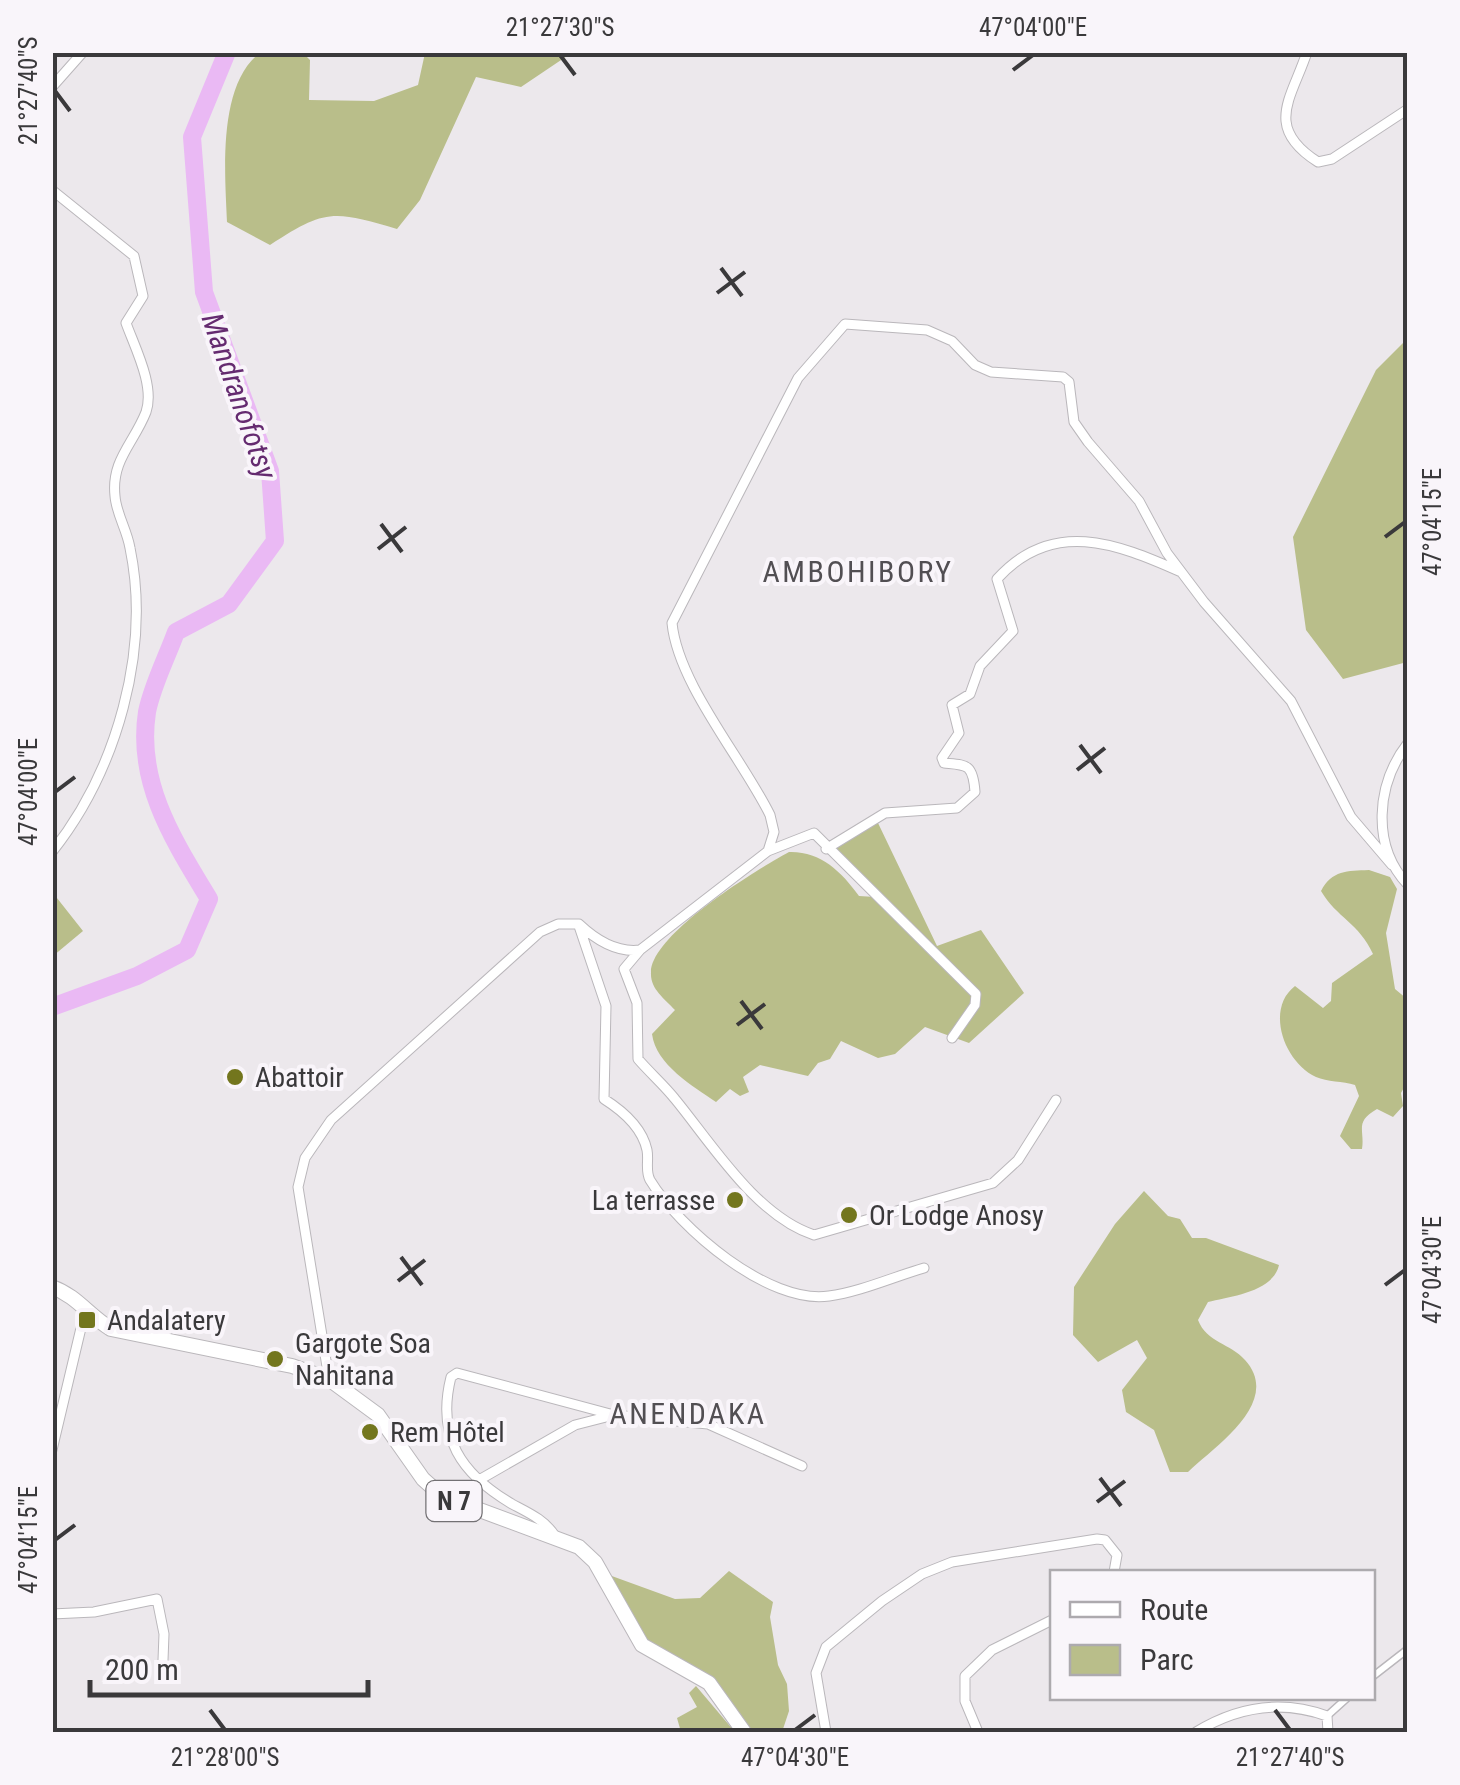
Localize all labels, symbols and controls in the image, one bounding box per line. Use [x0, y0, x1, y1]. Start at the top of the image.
text: 21°27'30"S [506, 13, 614, 42]
text: 47°04'00"E [979, 13, 1087, 42]
text: 21°27'40"S [14, 37, 43, 145]
water label: Mandranofotsy [195, 308, 285, 484]
text: 47°04'15"E [1418, 468, 1447, 576]
district label: AMBOHIBORY [763, 554, 953, 589]
text: 47°04'00"E [14, 738, 43, 846]
place label: Abattoir [255, 1061, 344, 1094]
marker: Abattoir [224, 1066, 246, 1088]
place label: La terrasse [592, 1184, 715, 1217]
marker: La terrasse [724, 1189, 746, 1211]
place label: Or Lodge Anosy [869, 1199, 1044, 1232]
marker: Or Lodge Anosy [838, 1204, 860, 1226]
text: 47°04'30"E [1418, 1216, 1447, 1324]
place label: Andalatery [107, 1304, 226, 1337]
marker: Andalatery [76, 1309, 98, 1331]
place label: Gargote Soa Nahitana [295, 1327, 431, 1392]
marker: Gargote Soa Nahitana [264, 1348, 286, 1370]
district label: ANENDAKA [609, 1396, 767, 1431]
place label: Rem Hôtel [390, 1416, 505, 1449]
marker: Rem Hôtel [359, 1421, 381, 1443]
road number: N 7 [426, 1481, 482, 1521]
text: 47°04'15"E [14, 1486, 43, 1594]
legend [1050, 1570, 1375, 1700]
text: Route [1140, 1592, 1208, 1627]
scale bar [90, 1635, 368, 1697]
text: Parc [1140, 1642, 1194, 1677]
text: 200 m [105, 1652, 179, 1687]
text: 21°28'00"S [171, 1743, 279, 1772]
text: 47°04'30"E [741, 1743, 849, 1772]
text: 21°27'40"S [1236, 1743, 1344, 1772]

